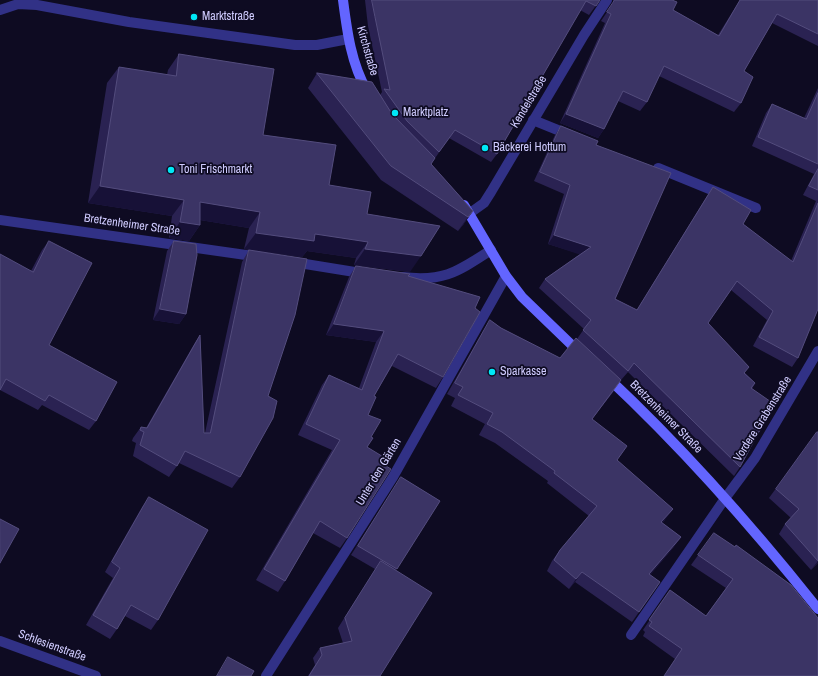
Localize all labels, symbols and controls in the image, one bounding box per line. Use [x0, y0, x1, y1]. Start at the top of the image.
place label: Marktstraße [202, 10, 254, 24]
marker: Marktstraße [189, 12, 199, 22]
street label: Kirchstraße [353, 25, 381, 77]
street label: Kendelstraße [508, 73, 550, 131]
place label: Marktplatz [403, 106, 448, 120]
marker: Marktplatz [390, 108, 400, 118]
place label: Bäckerei Hottum [493, 141, 566, 155]
marker: Bäckerei Hottum [480, 143, 490, 153]
place label: Toni Frischmarkt [179, 163, 252, 177]
marker: Toni Frischmarkt [166, 165, 176, 175]
street label: Bretzenheimer Straße [83, 211, 181, 239]
place label: Sparkasse [500, 365, 546, 379]
marker: Sparkasse [487, 367, 497, 377]
street label: Vordere Grabenstraße [731, 374, 795, 464]
street label: Bretzenheimer Straße [627, 378, 705, 456]
street label: Unter den Gärten [353, 436, 405, 508]
street label: Schlesienstraße [16, 627, 88, 665]

